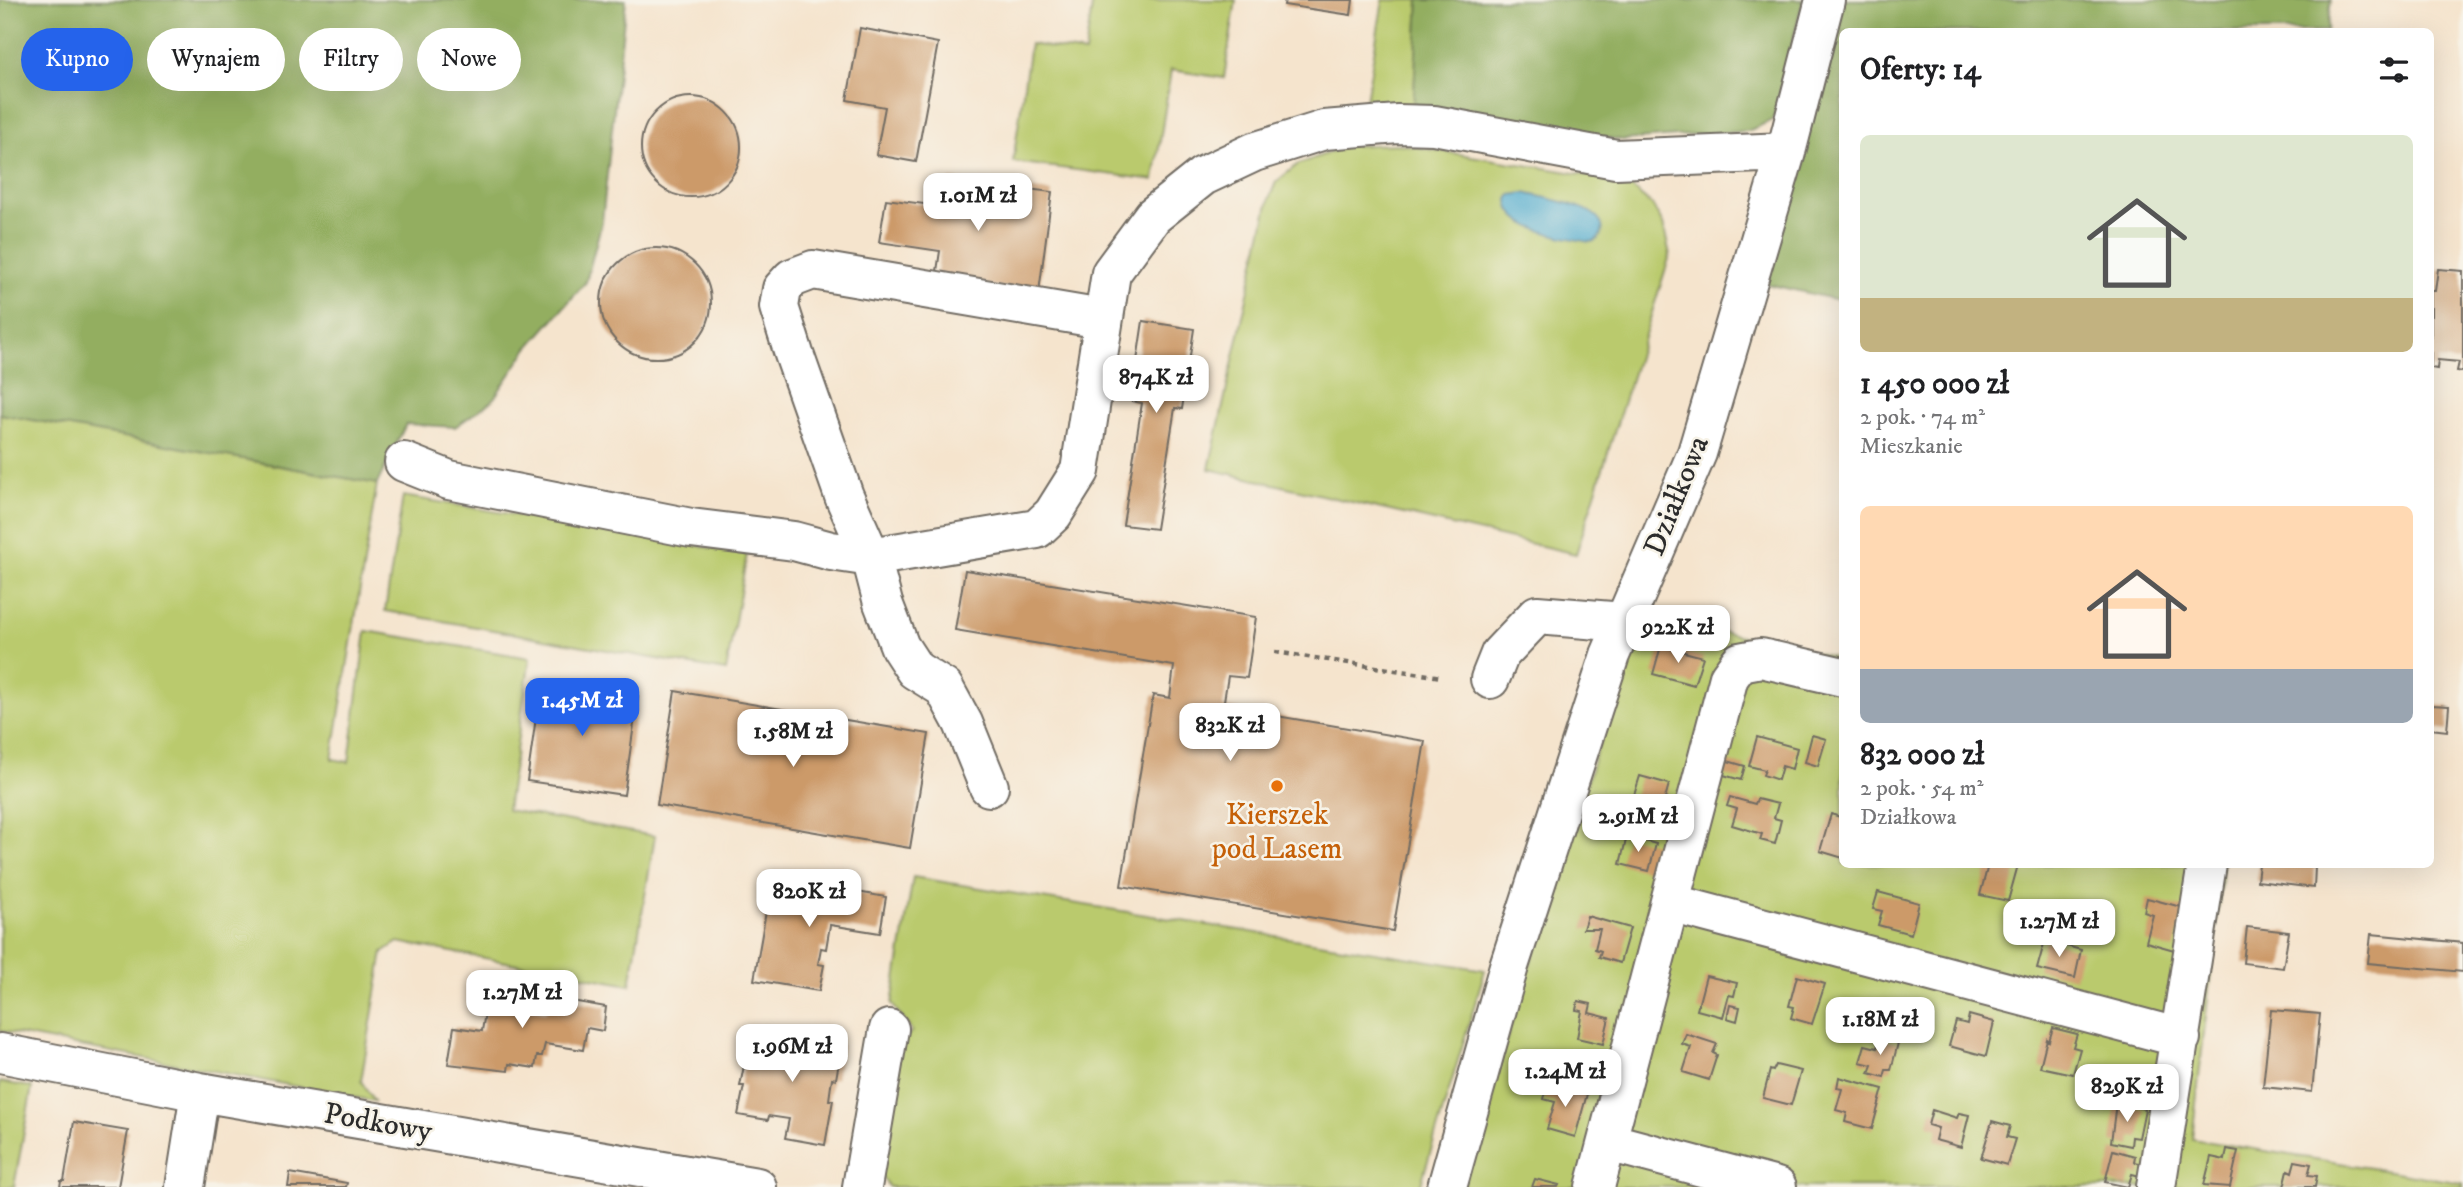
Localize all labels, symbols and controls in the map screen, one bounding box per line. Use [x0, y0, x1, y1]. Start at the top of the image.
chip: Kupno [21, 28, 133, 91]
chip: Wynajem [147, 28, 285, 91]
chip: Filtry [299, 28, 403, 91]
chip: Nowe [417, 28, 521, 91]
icon: filters [2375, 51, 2413, 89]
text: Oferty: 14 [1860, 52, 1981, 89]
pin: 1.01M zł [906, 174, 1050, 233]
icon: home [2074, 180, 2200, 306]
text: 1.01M zł [939, 181, 1017, 210]
pin: 874K zł [1091, 356, 1221, 415]
text: 874K zł [1119, 363, 1193, 392]
text: 1 450 000 zł [1860, 366, 2009, 403]
text: 2 pok. · 74 m² [1860, 403, 1985, 432]
street label: Działkowa [1636, 430, 1718, 561]
text: Mieszkanie [1860, 432, 1963, 461]
icon: home [2074, 551, 2200, 677]
pin: 922K zł [1613, 606, 1743, 665]
text: 922K zł [1642, 613, 1714, 642]
pin: 1.45M zł [510, 678, 654, 738]
text: 1.45M zł [541, 686, 623, 715]
pin: 832K zł [1165, 704, 1295, 763]
pin: 1.58M zł [721, 710, 865, 769]
text: 832K zł [1195, 711, 1265, 740]
text: 1.58M zł [753, 717, 833, 746]
text: 832 000 zł [1860, 737, 1984, 774]
text: 2 pok. · 54 m² [1860, 774, 1984, 803]
marker: Kierszek pod Lasem [1269, 778, 1285, 794]
pin: 2.91M zł [1566, 794, 1710, 854]
place label: Kierszek pod Lasem [1211, 797, 1342, 868]
text: 2.91M zł [1598, 802, 1678, 831]
text: Działkowa [1860, 803, 1957, 832]
pin: 820K zł [744, 870, 874, 929]
text: 820K zł [772, 877, 846, 906]
pin: 1.27M zł [1987, 900, 2131, 959]
text: 1.27M zł [2019, 907, 2099, 936]
pin: 1.27M zł [450, 970, 594, 1030]
text: 1.27M zł [482, 978, 562, 1007]
pin: 1.18M zł [1808, 998, 1952, 1057]
text: 1.18M zł [1842, 1005, 1918, 1034]
pin: 1.96M zł [720, 1024, 864, 1084]
text: 1.96M zł [752, 1032, 832, 1061]
pin: 1.24M zł [1493, 1050, 1637, 1109]
text: 1.24M zł [1524, 1057, 1606, 1086]
pin: 829K zł [2062, 1064, 2192, 1124]
text: 829K zł [2091, 1072, 2163, 1101]
street label: Podkowy [321, 1095, 436, 1151]

